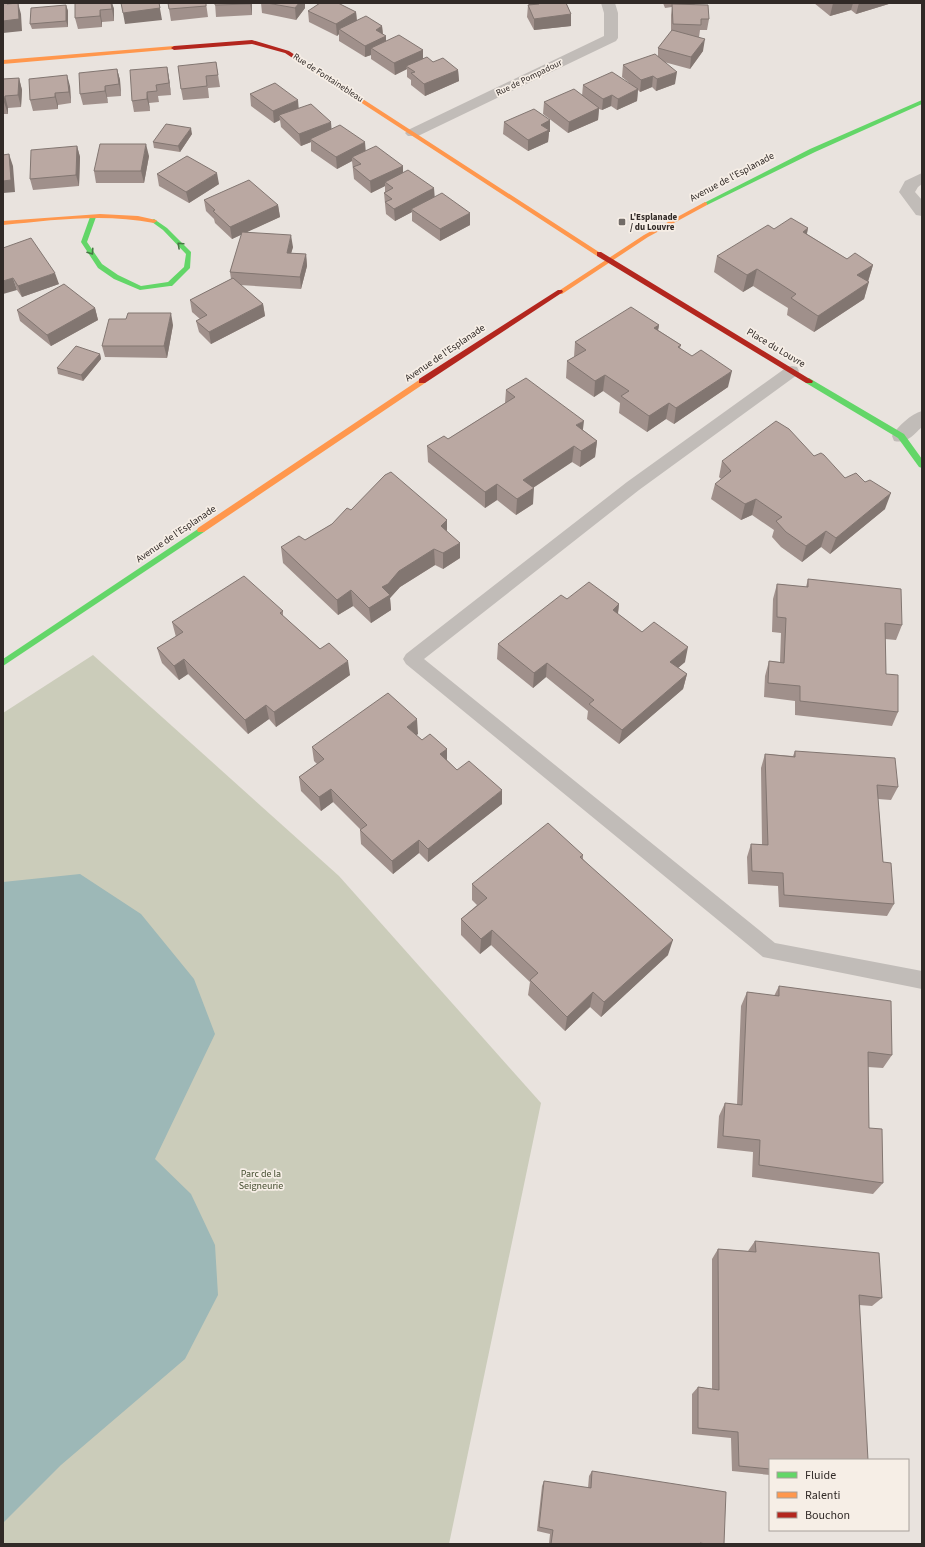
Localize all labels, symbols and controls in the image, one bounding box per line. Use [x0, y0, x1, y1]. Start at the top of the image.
street label: Rue de Fontainebleau [290, 50, 366, 106]
street label: Rue de Pompadour [494, 56, 565, 100]
street label: Avenue de l'Esplanade [687, 149, 777, 205]
place label: L'Esplanade / du Louvre [630, 211, 678, 234]
marker: L'Esplanade / du Louvre [617, 217, 627, 227]
one-way arrow [177, 242, 184, 249]
one-way arrow [86, 248, 93, 255]
street label: Avenue de l'Esplanade [402, 321, 488, 385]
street label: Place du Louvre [744, 325, 808, 371]
street label: Avenue de l'Esplanade [133, 502, 219, 566]
park label: Parc de la Seigneurie [239, 1167, 283, 1193]
legend [769, 1459, 909, 1531]
text: Fluide [805, 1467, 836, 1484]
text: Ralenti [805, 1487, 840, 1504]
text: Bouchon [805, 1507, 850, 1524]

